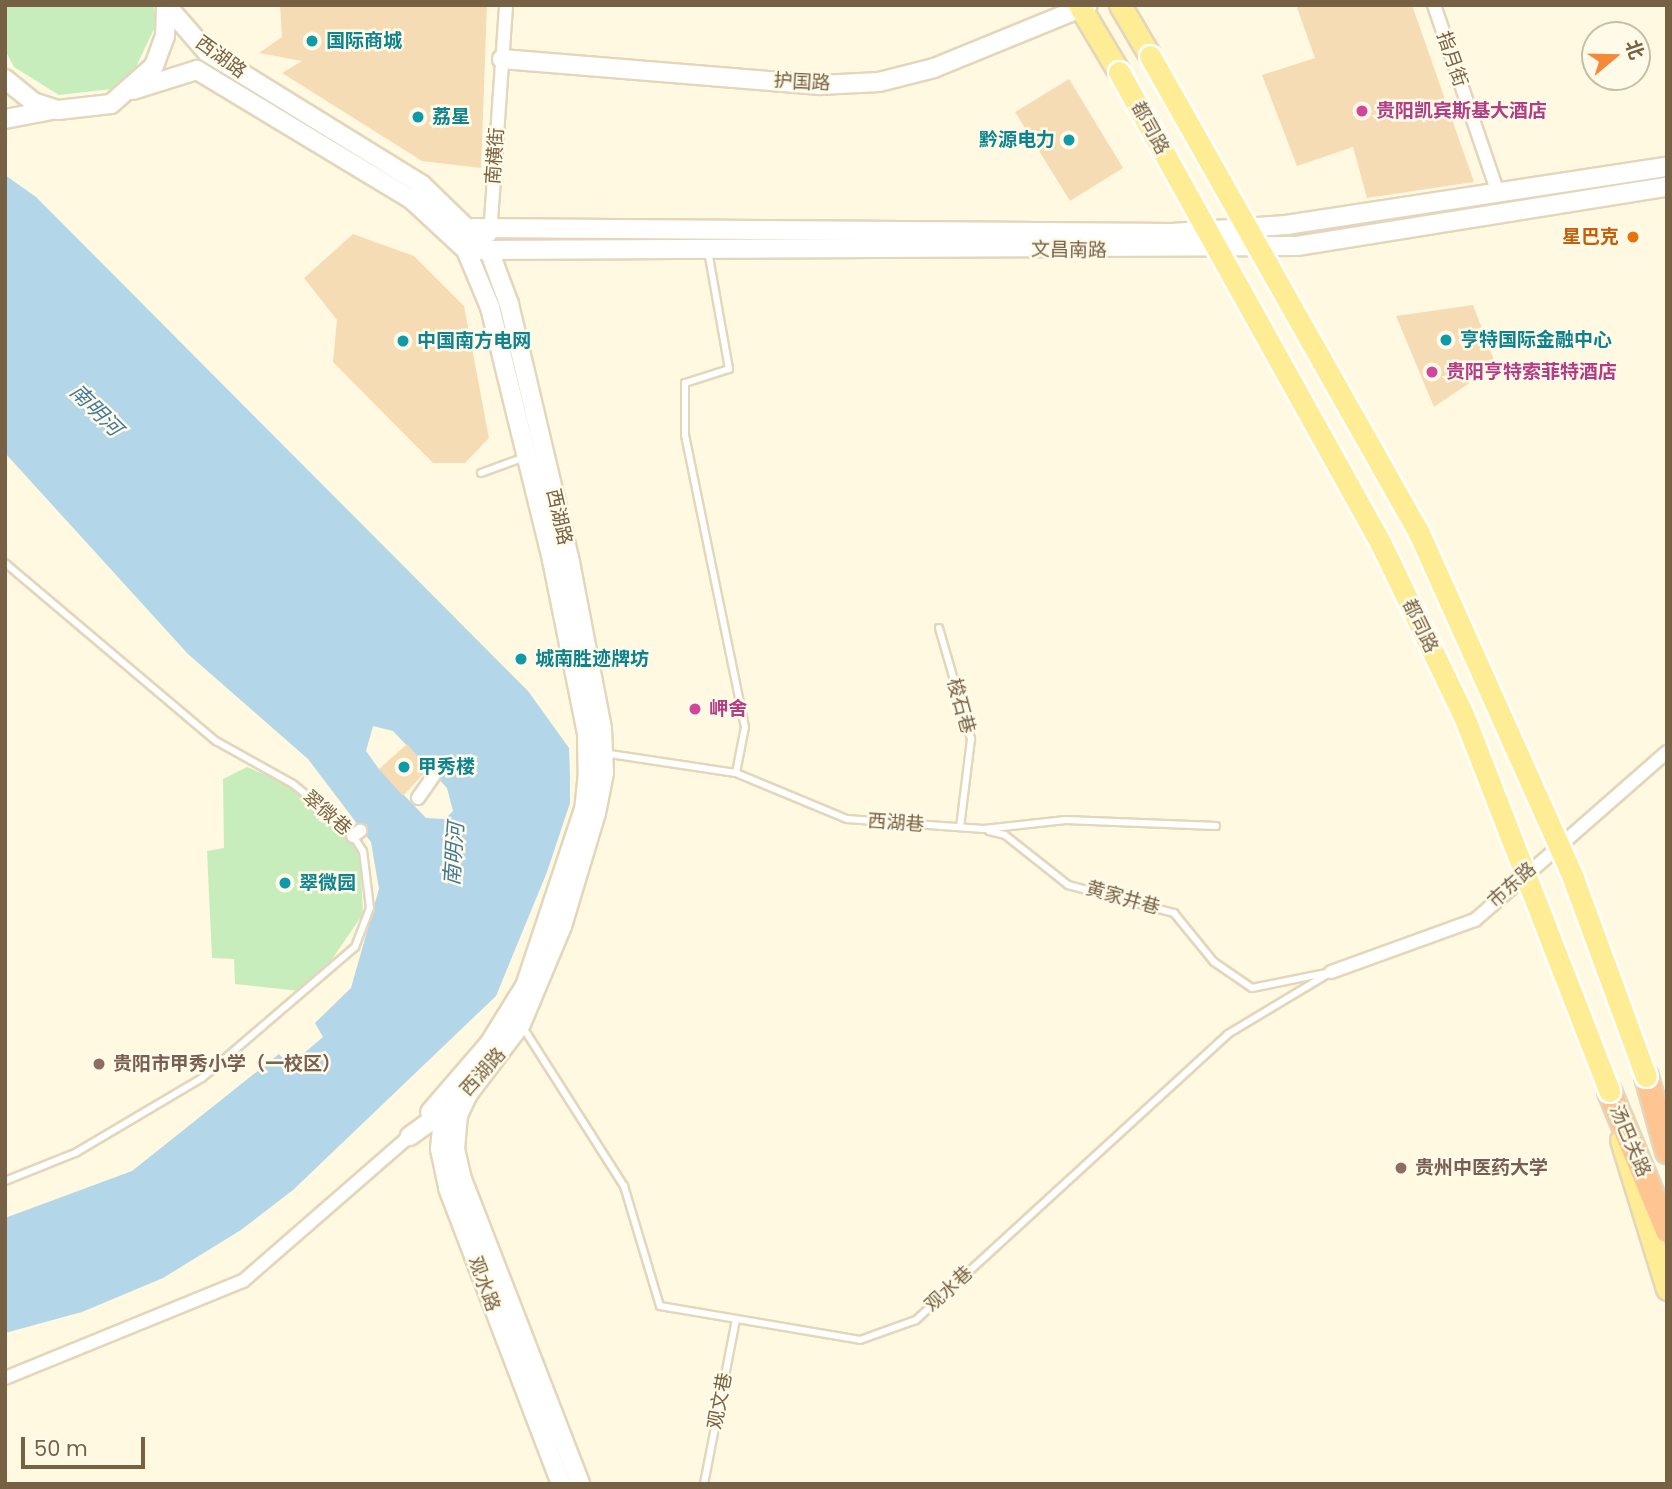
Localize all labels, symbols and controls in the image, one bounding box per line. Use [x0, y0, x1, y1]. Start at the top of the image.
north arrow [1581, 21, 1651, 91]
street label: 指月街 [1432, 28, 1472, 90]
place label: 国际商城 [326, 30, 402, 52]
street label: 西湖路 [191, 31, 251, 83]
marker: 国际商城 [304, 33, 320, 49]
text: 北 [1619, 36, 1650, 63]
street label: 护国路 [773, 69, 831, 95]
street label: 都司路 [1126, 98, 1174, 158]
place label: 贵阳凯宾斯基大酒店 [1376, 100, 1547, 122]
marker: 贵阳凯宾斯基大酒店 [1354, 103, 1370, 119]
place label: 荔星 [432, 106, 470, 128]
marker: 荔星 [410, 109, 426, 125]
street label: 南横街 [482, 127, 508, 185]
place label: 黔源电力 [979, 129, 1055, 151]
marker: 黔源电力 [1061, 132, 1077, 148]
place label: 星巴克 [1562, 226, 1619, 248]
marker: 星巴克 [1625, 229, 1641, 245]
street label: 文昌南路 [1031, 238, 1107, 262]
place label: 亨特国际金融中心 [1460, 329, 1612, 351]
place label: 中国南方电网 [417, 330, 531, 352]
marker: 亨特国际金融中心 [1438, 332, 1454, 348]
marker: 中国南方电网 [395, 333, 411, 349]
place label: 贵阳亨特索菲特酒店 [1446, 361, 1617, 383]
marker: 贵阳亨特索菲特酒店 [1424, 364, 1440, 380]
water label: 南明河 [65, 379, 127, 441]
street label: 西湖路 [541, 487, 577, 547]
street label: 都司路 [1397, 595, 1443, 657]
place label: 城南胜迹牌坊 [535, 648, 649, 670]
marker: 城南胜迹牌坊 [513, 651, 529, 667]
street label: 梭石巷 [943, 676, 979, 736]
place label: 岬舍 [709, 698, 747, 720]
marker: 岬舍 [687, 701, 703, 717]
place label: 甲秀楼 [418, 756, 475, 778]
marker: 甲秀楼 [396, 759, 412, 775]
street label: 翠微巷 [298, 786, 356, 840]
street label: 西湖巷 [867, 810, 925, 836]
water label: 南明河 [439, 822, 469, 886]
street label: 市东路 [1483, 857, 1541, 913]
place label: 翠微园 [299, 872, 356, 894]
marker: 翠微园 [277, 875, 293, 891]
street label: 黄家井巷 [1083, 877, 1163, 919]
street label: 西湖路 [455, 1043, 511, 1101]
place label: 贵阳市甲秀小学（一校区） [113, 1053, 341, 1075]
marker: 贵阳市甲秀小学（一校区） [91, 1056, 107, 1072]
street label: 汤巴关路 [1605, 1102, 1655, 1180]
place label: 贵州中医药大学 [1415, 1157, 1548, 1179]
marker: 贵州中医药大学 [1393, 1160, 1409, 1176]
street label: 观水路 [464, 1253, 504, 1315]
street label: 观水巷 [920, 1261, 978, 1317]
street label: 观文巷 [703, 1371, 737, 1431]
scale bar [24, 1422, 149, 1466]
text: 50 m [34, 1434, 88, 1463]

